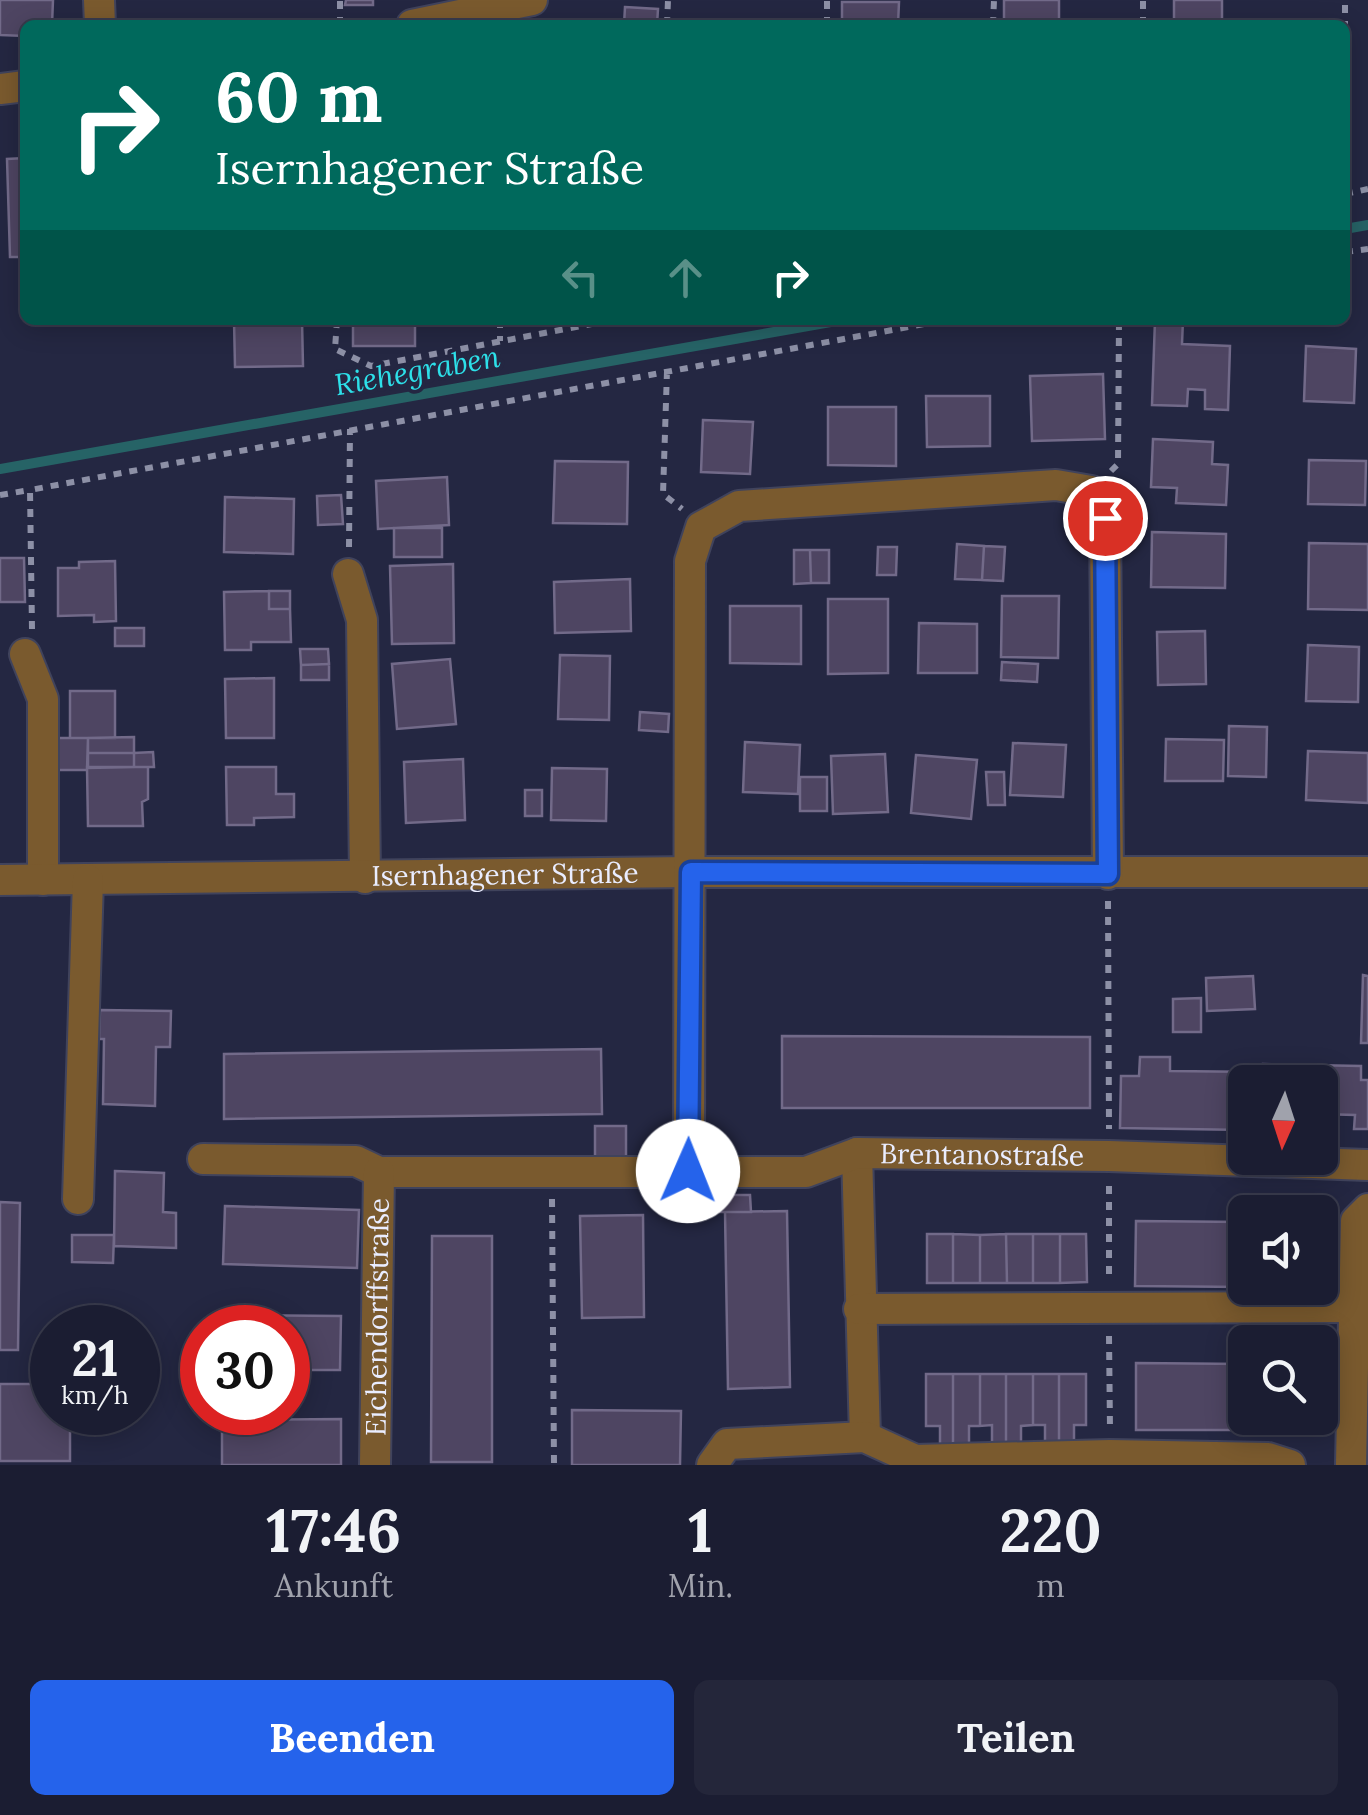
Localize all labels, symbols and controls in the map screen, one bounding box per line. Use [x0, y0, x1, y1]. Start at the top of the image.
text: 60 m [215, 52, 383, 141]
icon: right [50, 60, 180, 190]
text: Isernhagener Straße [215, 139, 644, 196]
icon: left [553, 250, 608, 305]
icon: ahead [658, 250, 713, 305]
icon: right [763, 250, 818, 305]
water label: Riehegraben [331, 337, 503, 403]
pin [1063, 476, 1148, 561]
icon: arrive [1078, 491, 1133, 546]
street label: Isernhagener Straße [371, 855, 639, 894]
north arrow [1228, 1065, 1338, 1175]
map controls [1228, 1065, 1338, 1435]
position arrow [636, 1119, 740, 1223]
street label: Brentanostraße [880, 1135, 1084, 1174]
button: sound [1228, 1195, 1338, 1305]
street label: Eichendorffstraße [357, 1198, 397, 1436]
speed limit sign: 30 [180, 1305, 310, 1435]
button: search [1228, 1325, 1338, 1435]
text: 21 [72, 1326, 118, 1390]
text: km/h [61, 1379, 129, 1411]
text: 17:46 [266, 1492, 401, 1568]
text: 1 [688, 1492, 713, 1568]
text: 220 [1000, 1492, 1102, 1568]
text: Ankunft [274, 1565, 393, 1606]
text: Min. [668, 1565, 733, 1606]
text: m [1036, 1565, 1065, 1606]
button: Beenden [30, 1680, 674, 1795]
button: Teilen [694, 1680, 1338, 1795]

